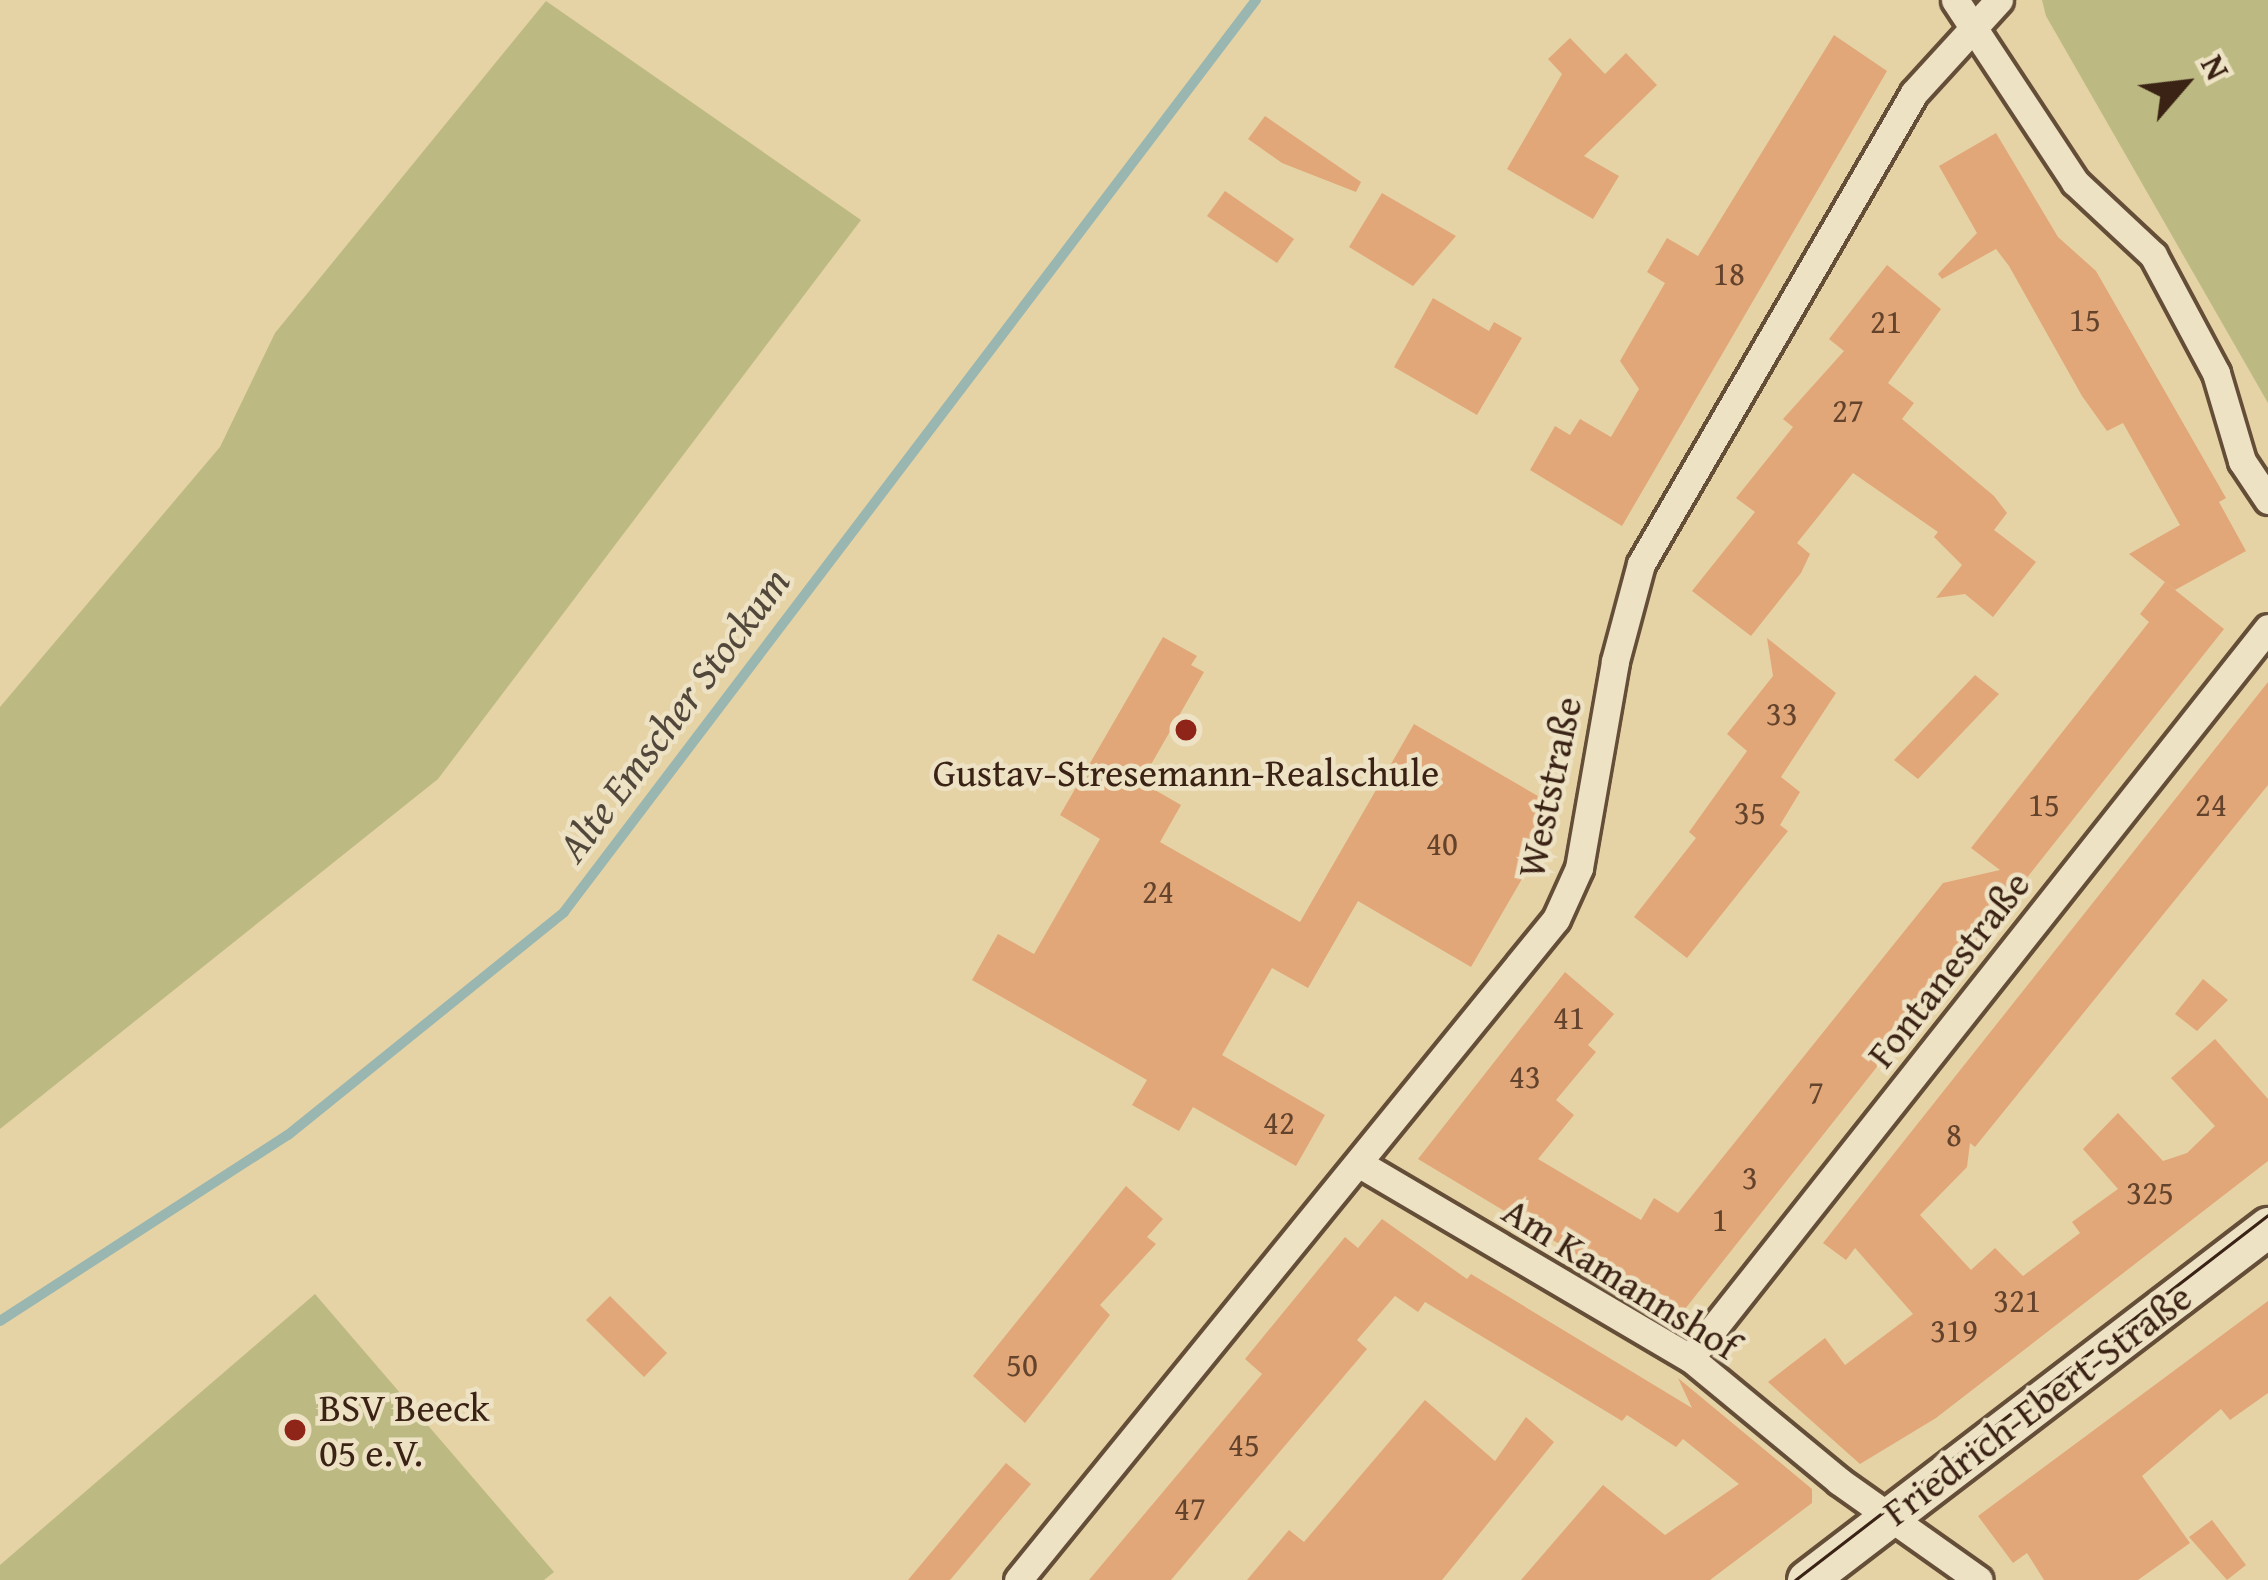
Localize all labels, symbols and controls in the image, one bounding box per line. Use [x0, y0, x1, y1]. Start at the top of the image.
north arrow [2124, 24, 2244, 144]
text: N [2189, 46, 2242, 88]
house number: 18 [1713, 254, 1745, 294]
house number: 15 [2069, 300, 2101, 340]
house number: 21 [1870, 302, 1902, 342]
house number: 27 [1832, 391, 1864, 431]
water label: Alte Emscher Stockum [546, 557, 800, 871]
street label: Weststraße [1507, 692, 1591, 882]
house number: 33 [1766, 694, 1798, 734]
marker: Gustav-Stresemann-Realschule [1173, 717, 1199, 743]
place label: Gustav-Stresemann-Realschule [933, 749, 1439, 795]
house number: 15 [2028, 785, 2060, 825]
house number: 24 [2195, 785, 2227, 825]
house number: 35 [1734, 793, 1766, 833]
house number: 40 [1426, 824, 1458, 864]
street label: Fontanestraße [1857, 862, 2039, 1076]
house number: 24 [1142, 872, 1174, 912]
house number: 41 [1553, 998, 1585, 1038]
house number: 43 [1509, 1057, 1541, 1097]
house number: 7 [1808, 1073, 1824, 1113]
house number: 42 [1263, 1103, 1295, 1143]
house number: 8 [1946, 1115, 1962, 1155]
house number: 3 [1742, 1158, 1758, 1198]
house number: 325 [2126, 1173, 2174, 1213]
street label: Am Kamannshof [1494, 1187, 1748, 1369]
house number: 1 [1712, 1200, 1728, 1240]
street label: Friedrich-Ebert-Straße [1874, 1273, 2200, 1535]
house number: 321 [1993, 1281, 2041, 1321]
house number: 319 [1930, 1311, 1978, 1351]
house number: 50 [1006, 1345, 1038, 1385]
place label: BSV Beeck 05 e.V. [319, 1385, 489, 1476]
marker: BSV Beeck 05 e.V. [282, 1417, 308, 1443]
house number: 45 [1228, 1425, 1260, 1465]
house number: 47 [1174, 1489, 1206, 1529]

